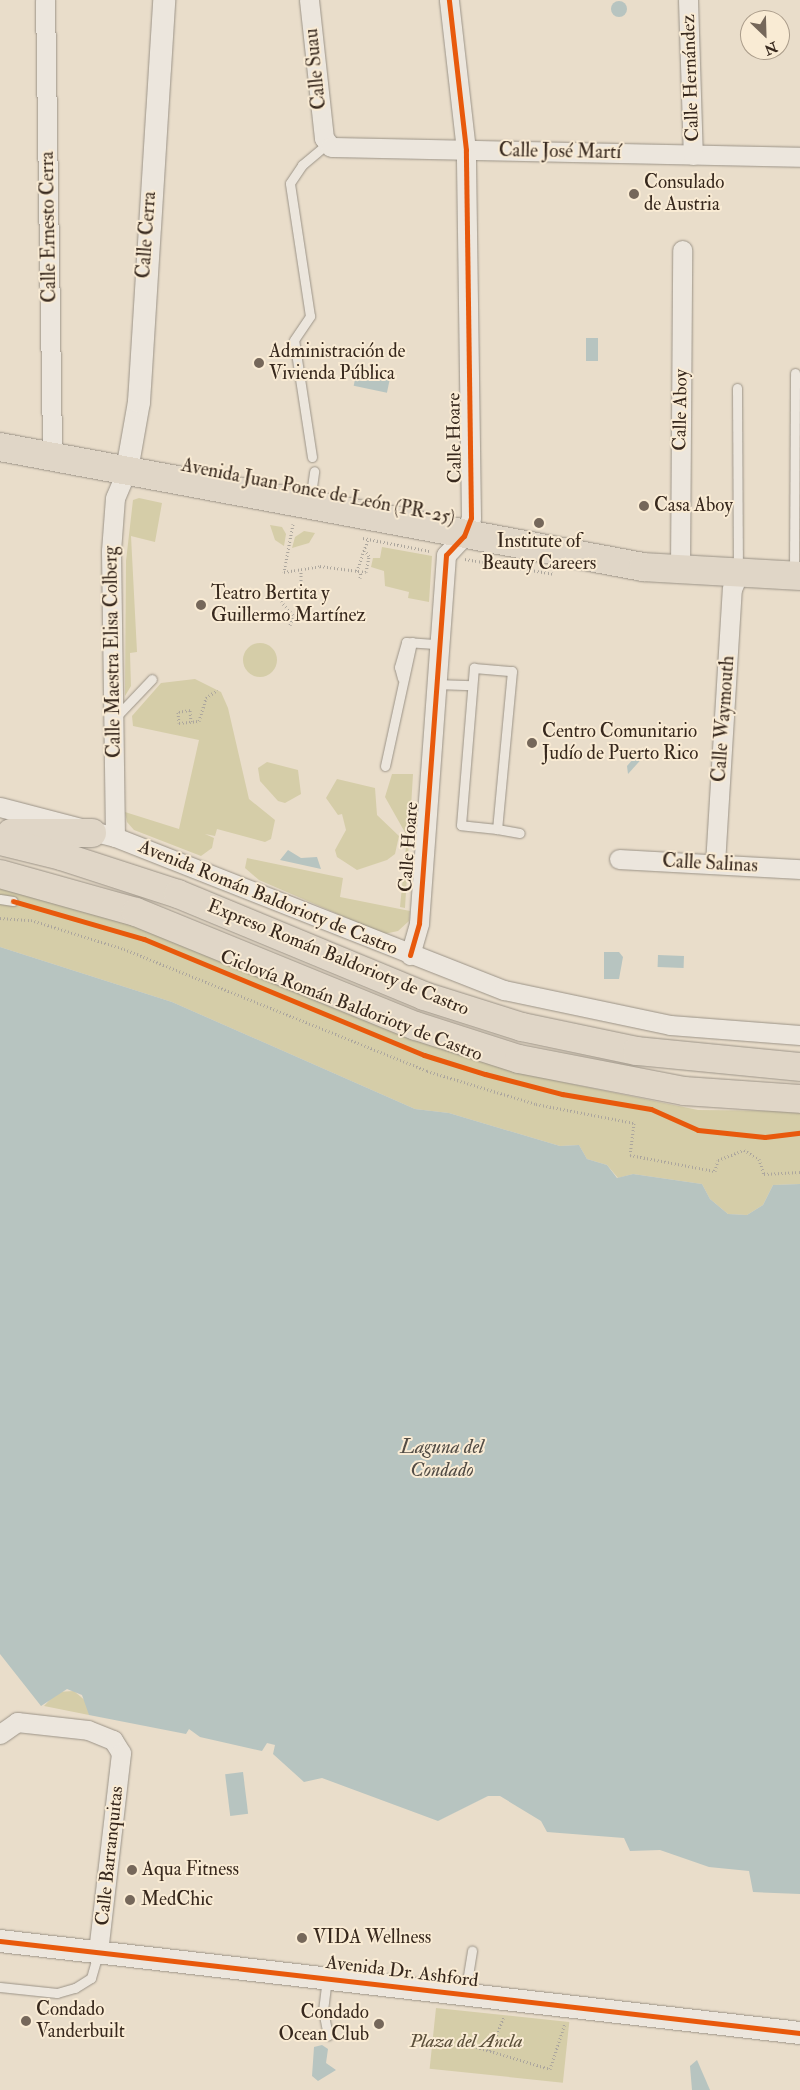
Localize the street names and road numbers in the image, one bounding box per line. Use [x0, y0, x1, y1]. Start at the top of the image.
street label: Calle Hernández [677, 14, 705, 142]
street label: Calle Suau [300, 27, 332, 111]
street label: Calle José Martí [499, 140, 621, 164]
street label: Calle Ernesto Cerra [36, 151, 62, 303]
street label: Calle Cerra [133, 191, 161, 279]
street label: Calle Aboy [669, 369, 693, 451]
street label: Calle Hoare [443, 393, 467, 483]
street label: Avenida Juan Ponce de León (PR-25) [179, 454, 457, 530]
street label: Calle Maestra Elisa Colberg [100, 546, 126, 758]
street label: Calle Waymouth [708, 655, 740, 783]
street label: Calle Hoare [394, 801, 424, 893]
street label: Avenida Román Baldorioty de Castro [135, 835, 401, 961]
street label: Calle Salinas [662, 850, 758, 878]
street label: Expreso Román Baldorioty de Castro [204, 895, 472, 1021]
street label: Ciclovía Román Baldorioty de Castro [217, 945, 485, 1067]
street label: Calle Barranquitas [91, 1785, 129, 1927]
street label: Avenida Dr. Ashford [324, 1951, 480, 1993]

